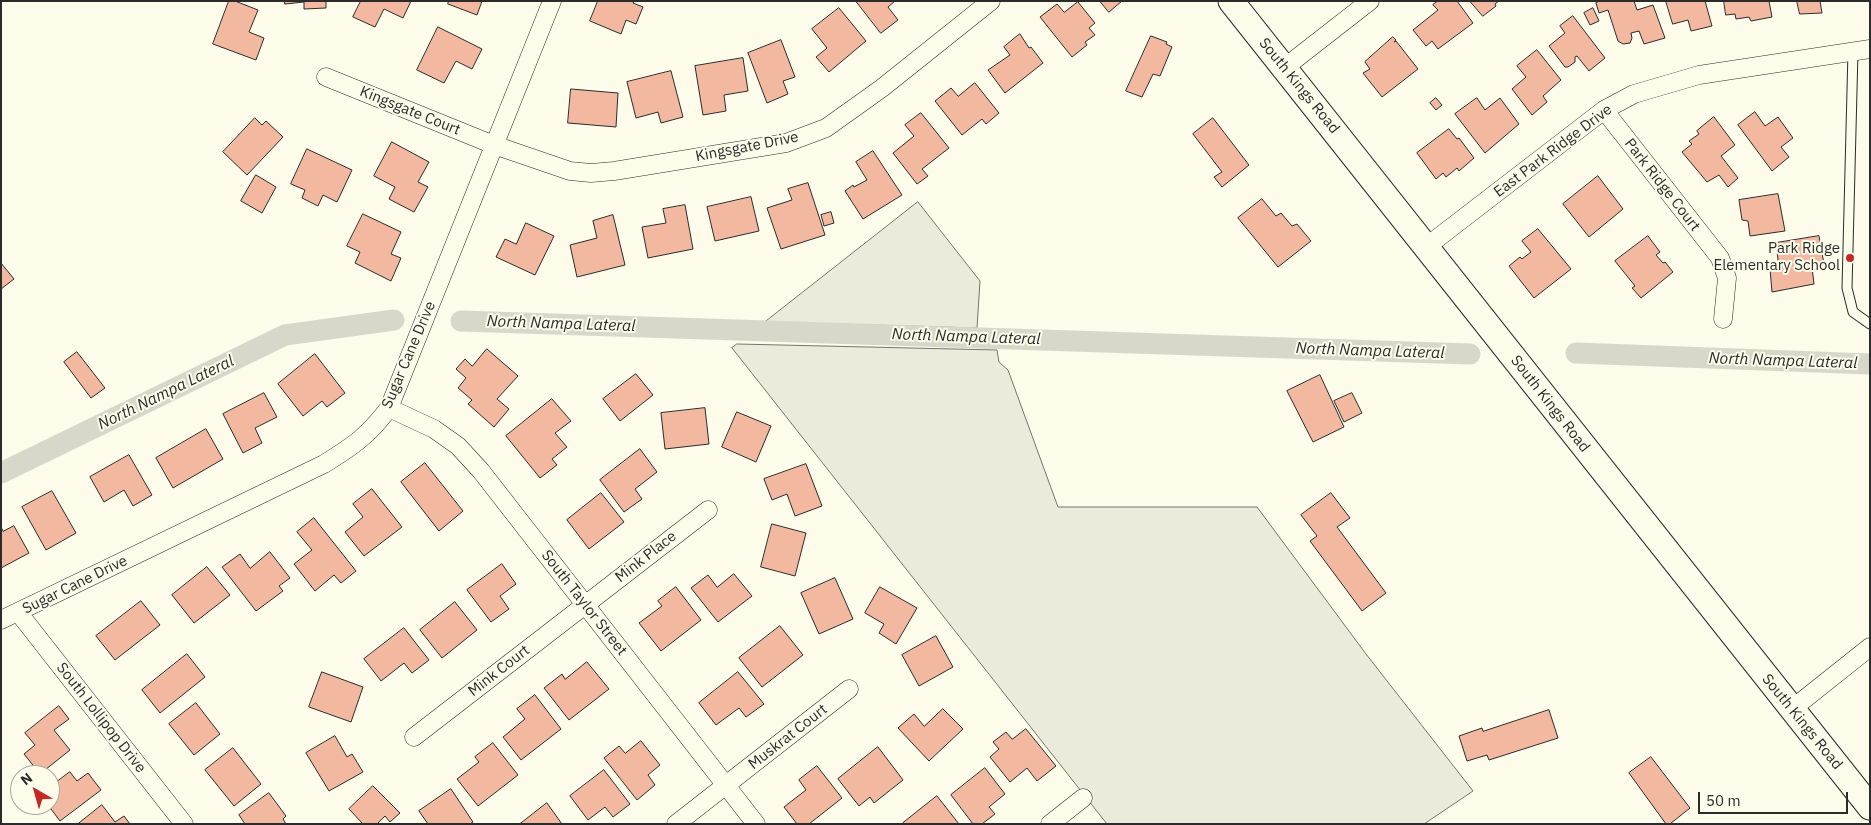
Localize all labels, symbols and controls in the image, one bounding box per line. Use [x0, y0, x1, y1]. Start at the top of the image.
street label: South Kings Road [1255, 34, 1343, 138]
street label: Kingsgate Court [357, 83, 463, 139]
street label: East Park Ridge Drive [1490, 101, 1616, 201]
street label: Kingsgate Drive [694, 128, 800, 166]
street label: Park Ridge Court [1620, 135, 1704, 235]
place label: Park Ridge Elementary School [1713, 240, 1840, 275]
marker: Park Ridge Elementary School [1844, 252, 1856, 264]
street label: Sugar Cane Drive [378, 299, 440, 411]
water label: North Nampa Lateral [486, 312, 636, 336]
water label: North Nampa Lateral [891, 325, 1041, 349]
water label: North Nampa Lateral [1295, 339, 1445, 363]
water label: North Nampa Lateral [1708, 349, 1858, 373]
water label: North Nampa Lateral [95, 352, 237, 434]
street label: South Kings Road [1507, 352, 1593, 456]
street label: Mink Place [612, 528, 680, 586]
street label: South Taylor Street [537, 547, 631, 659]
street label: Sugar Cane Drive [20, 552, 130, 618]
street label: Mink Court [465, 641, 533, 701]
street label: South Lollipop Drive [52, 659, 150, 777]
street label: South Kings Road [1758, 670, 1846, 774]
street label: Muskrat Court [745, 701, 831, 773]
north arrow [10, 765, 60, 815]
text: N [17, 769, 36, 789]
scale bar [1701, 782, 1851, 814]
text: 50 m [1706, 791, 1741, 810]

